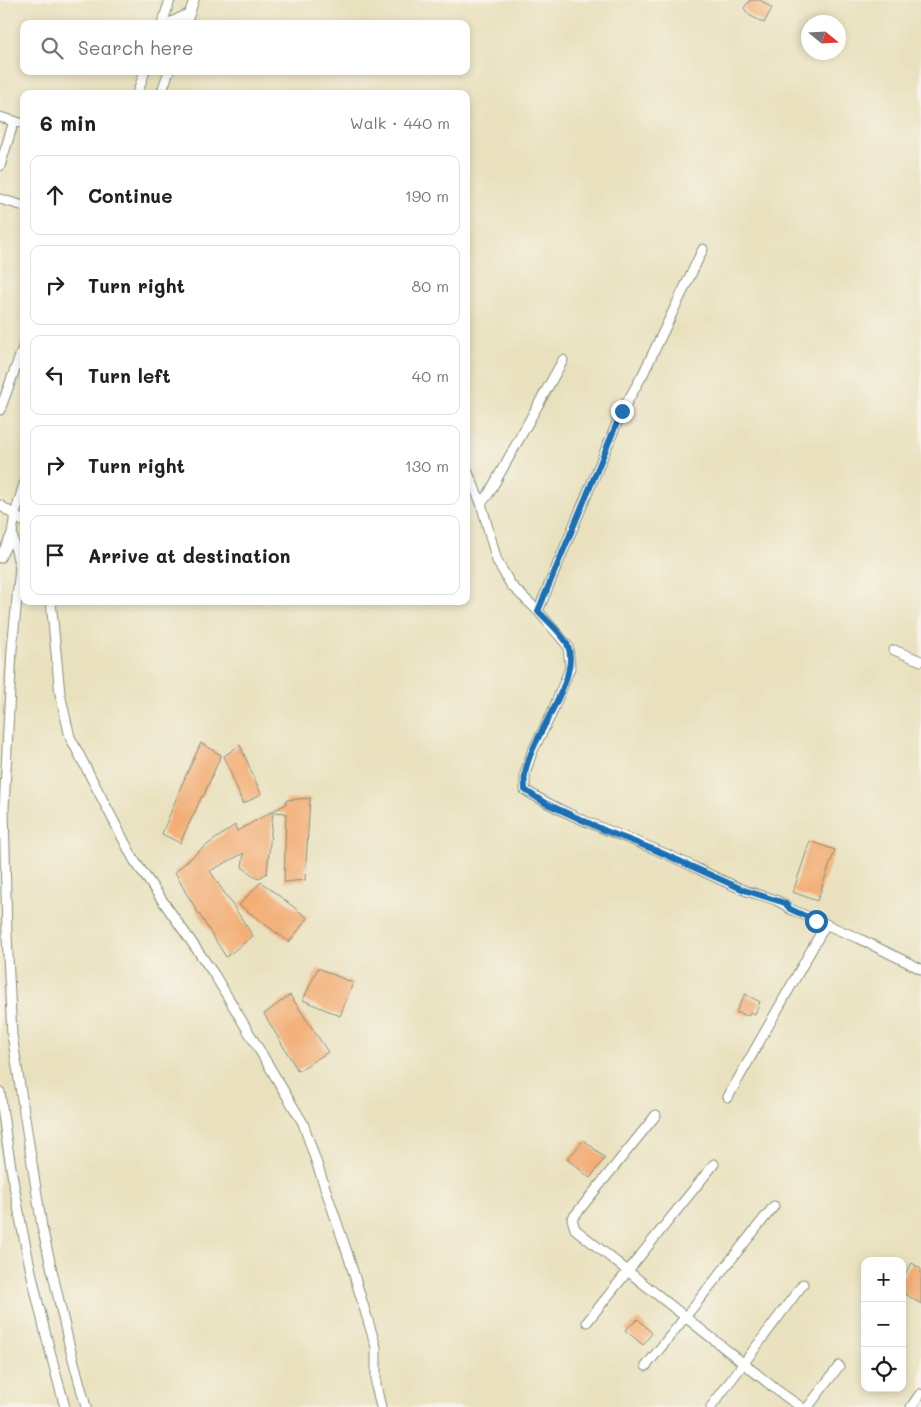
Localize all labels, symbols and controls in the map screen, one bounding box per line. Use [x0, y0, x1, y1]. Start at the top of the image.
north arrow [801, 15, 846, 60]
search box [20, 20, 470, 75]
icon: search [38, 34, 66, 62]
text: Search here [78, 35, 194, 60]
text: 6 min [40, 109, 96, 136]
text: Walk · 440 m [350, 112, 450, 133]
icon: ahead [41, 181, 69, 209]
text: Continue [88, 183, 173, 208]
text: 190 m [405, 185, 449, 206]
icon: right [41, 271, 69, 299]
text: Turn right [88, 273, 185, 298]
text: 80 m [412, 275, 449, 296]
icon: left [41, 361, 69, 389]
text: Turn left [88, 363, 171, 388]
text: 40 m [412, 365, 449, 386]
route end [611, 400, 634, 423]
icon: right [41, 451, 69, 479]
text: Turn right [88, 453, 185, 478]
text: 130 m [405, 455, 449, 476]
icon: arrive [41, 541, 69, 569]
text: Arrive at destination [88, 543, 291, 568]
route start [805, 910, 828, 933]
map controls [861, 1257, 906, 1392]
button: + [861, 1257, 906, 1302]
button: − [861, 1302, 906, 1347]
button: locate [861, 1347, 906, 1392]

